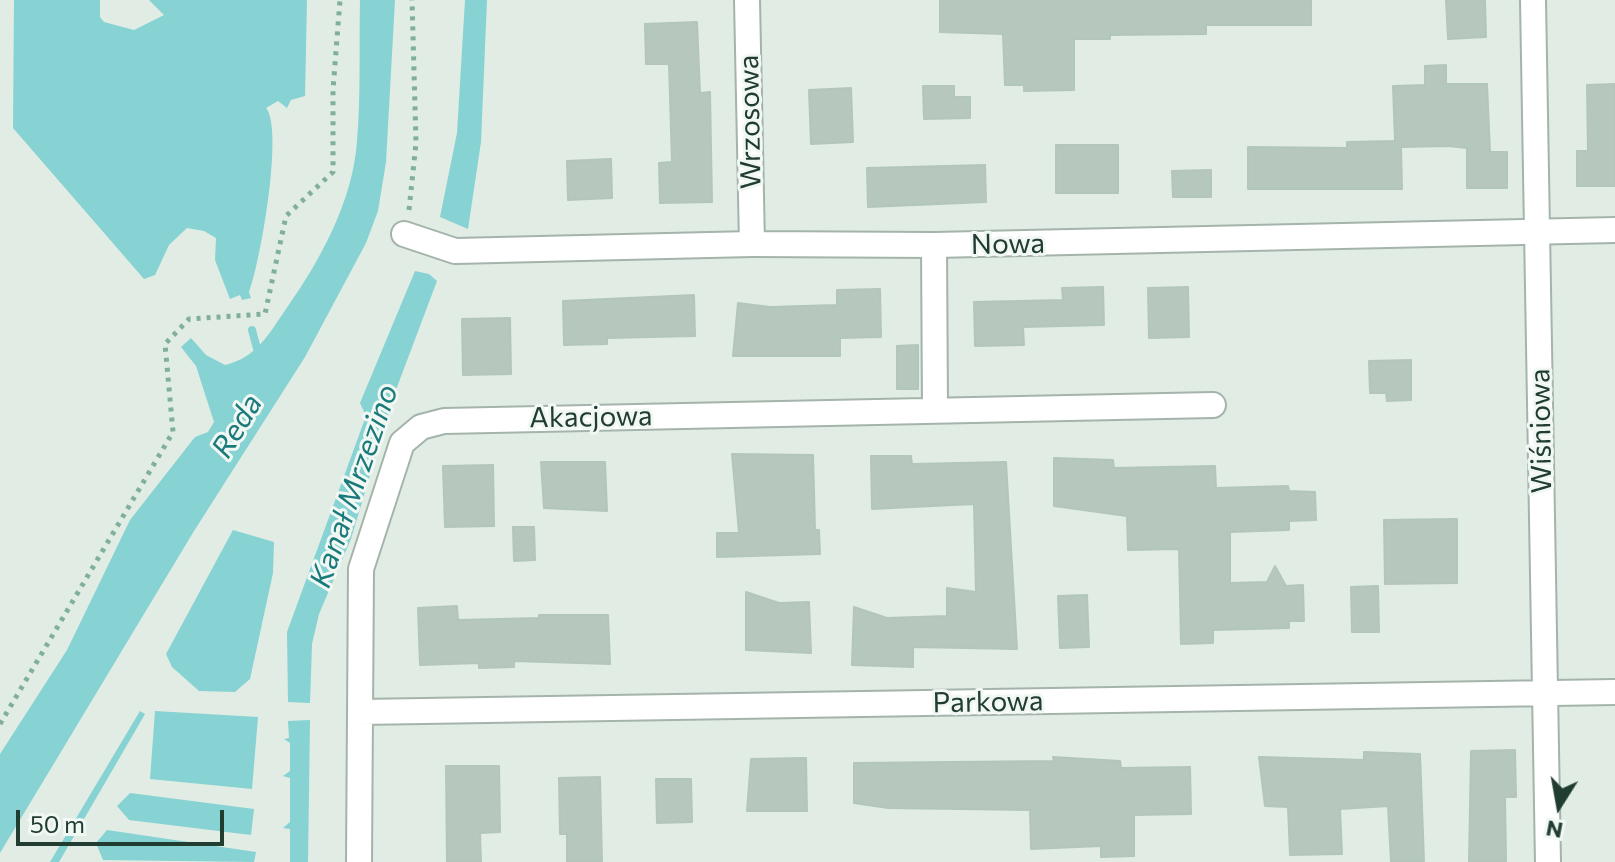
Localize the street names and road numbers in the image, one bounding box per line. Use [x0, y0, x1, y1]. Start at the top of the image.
street label: Wrzosowa [732, 55, 768, 189]
street label: Nowa [971, 227, 1045, 261]
street label: Wiśniowa [1523, 368, 1559, 494]
street label: Akacjowa [529, 399, 653, 435]
street label: Parkowa [932, 684, 1044, 720]

